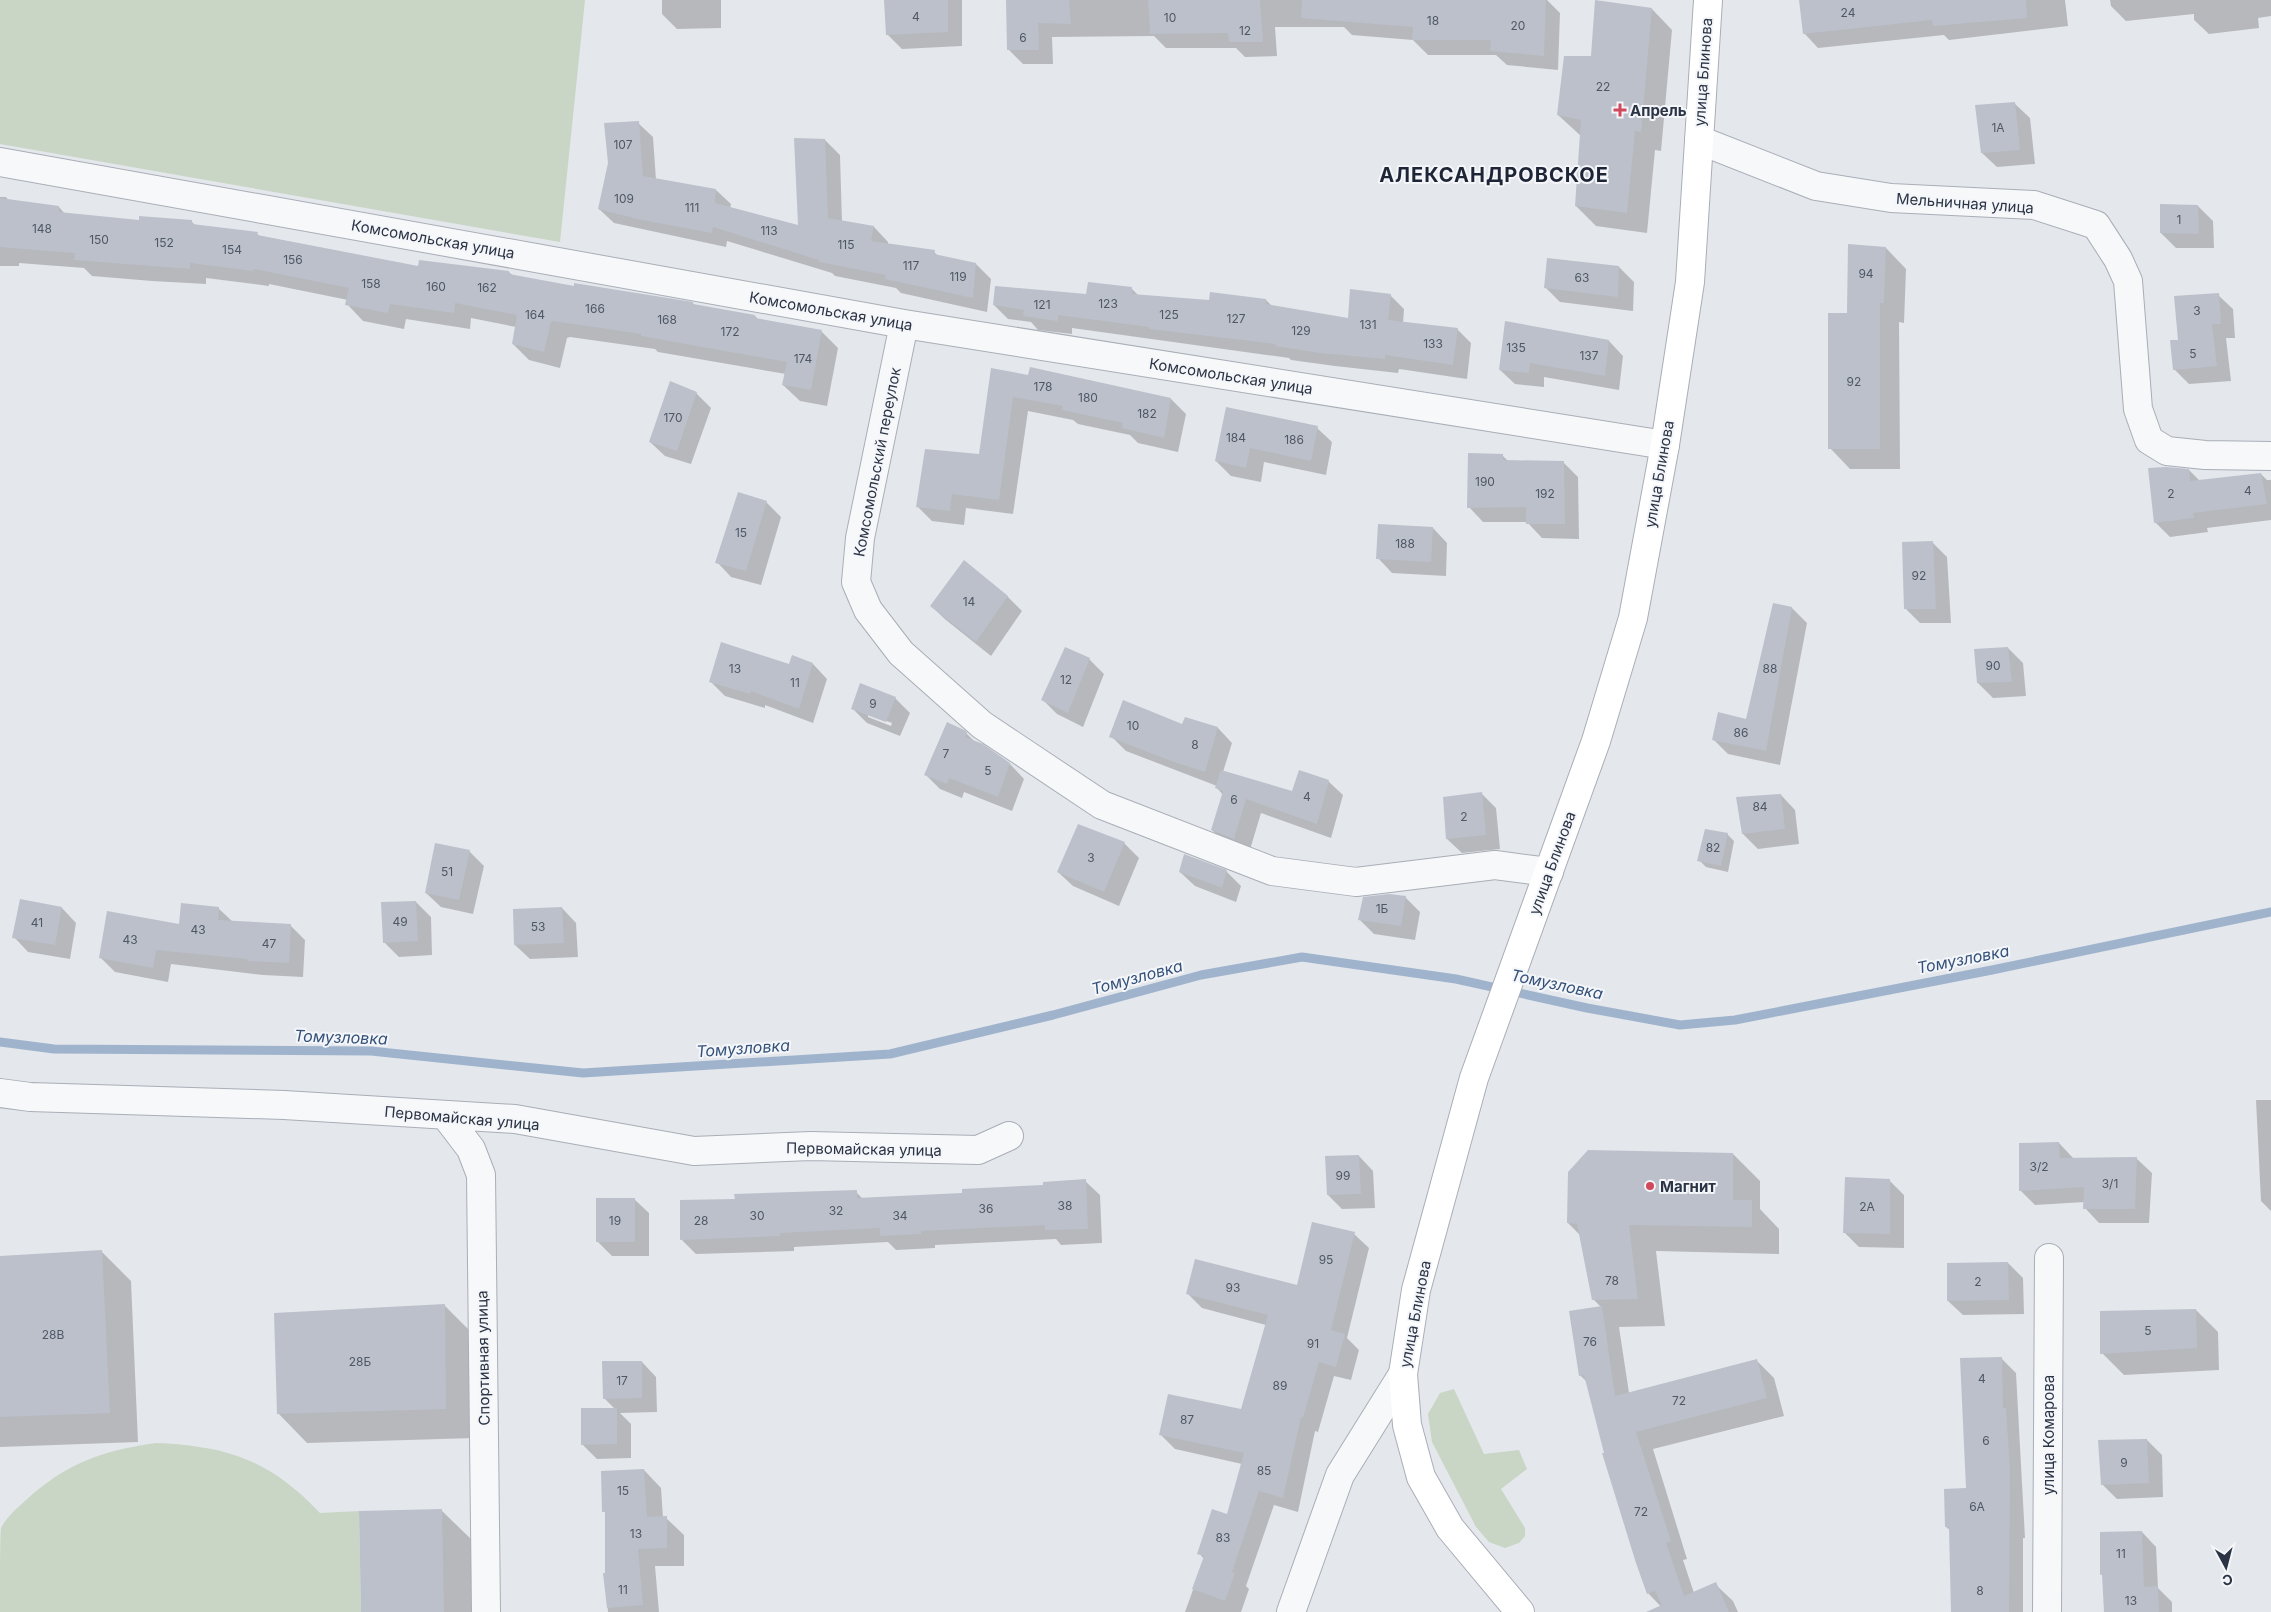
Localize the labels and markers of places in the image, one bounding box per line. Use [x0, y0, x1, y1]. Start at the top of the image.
place label: Апрель [1630, 101, 1687, 120]
marker: Апрель [1614, 104, 1626, 116]
place label: Магнит [1660, 1177, 1716, 1196]
marker: Магнит [1644, 1180, 1656, 1192]

